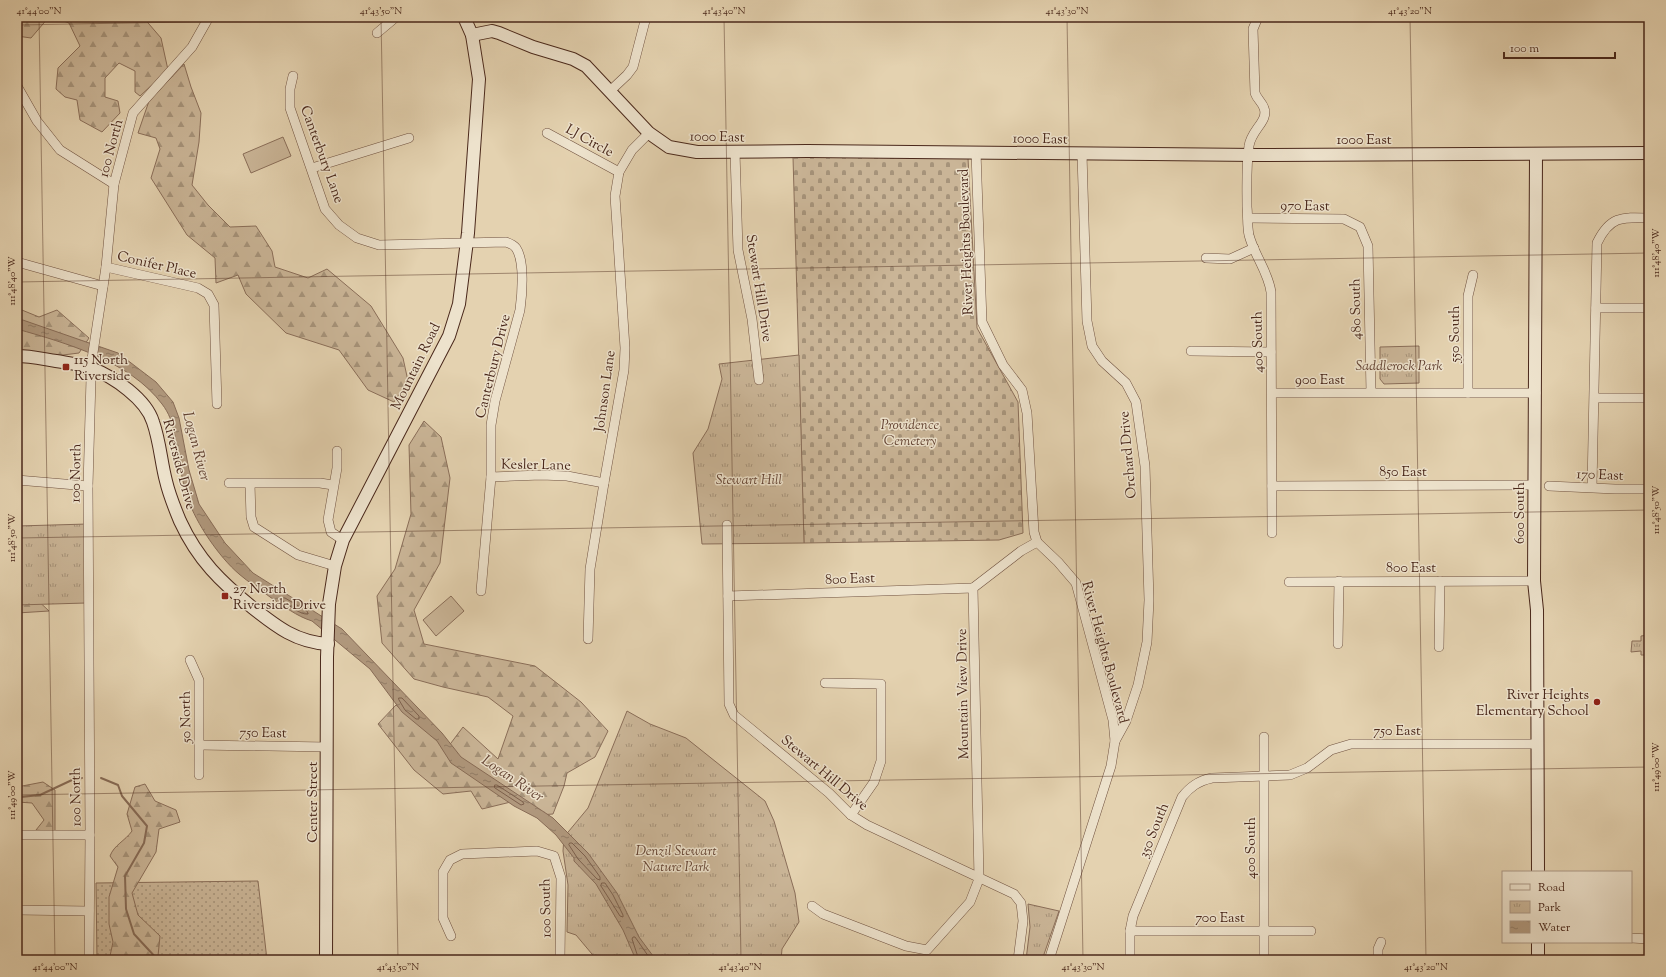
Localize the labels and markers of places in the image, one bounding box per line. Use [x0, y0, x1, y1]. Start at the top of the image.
place label: 115 North Riverside [74, 351, 130, 387]
marker: 115 North Riverside [61, 362, 71, 372]
place label: 27 North Riverside Drive [233, 580, 326, 616]
marker: 27 North Riverside Drive [220, 591, 230, 601]
place label: River Heights Elementary School [1476, 686, 1589, 722]
marker: River Heights Elementary School [1592, 697, 1602, 707]

